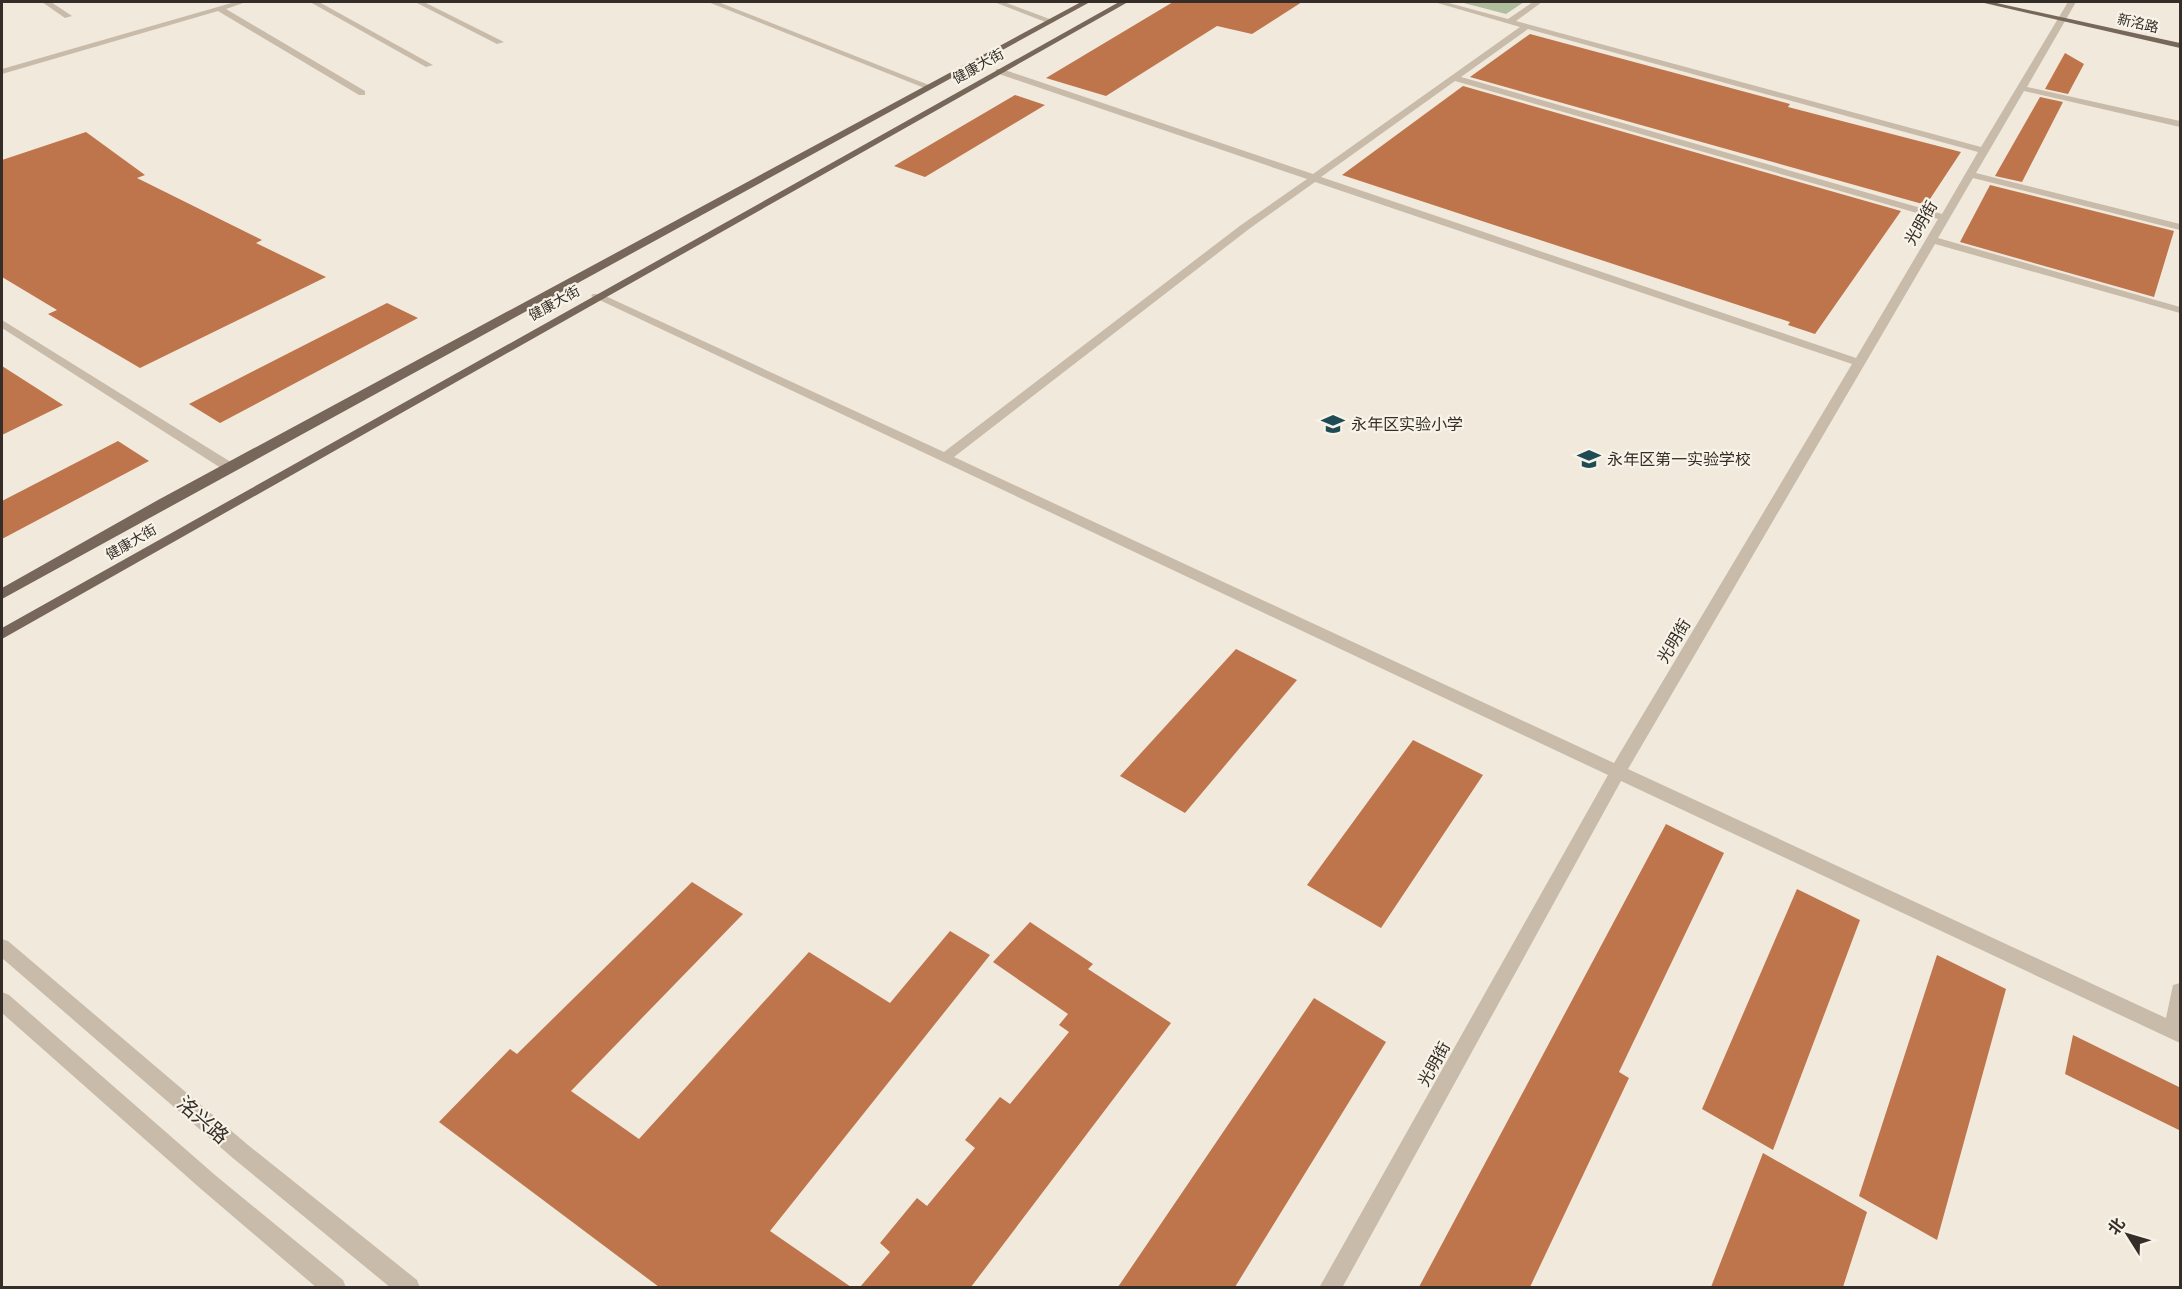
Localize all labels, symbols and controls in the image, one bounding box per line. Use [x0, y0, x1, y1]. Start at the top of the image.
street label: 新洺路 [2116, 10, 2160, 36]
street label: 健康大街 [950, 45, 1006, 87]
street label: 光明街 [1902, 198, 1940, 248]
street label: 健康大街 [526, 282, 582, 324]
school or university icon: 永年区实验小学 [1320, 411, 1346, 437]
place label: 永年区实验小学 [1351, 416, 1463, 433]
school or university icon: 永年区第一实验学校 [1576, 446, 1602, 472]
place label: 永年区第一实验学校 [1607, 451, 1751, 468]
street label: 健康大街 [103, 521, 159, 563]
street label: 光明街 [1654, 616, 1694, 666]
street label: 光明街 [1415, 1039, 1453, 1089]
street label: 洺兴路 [173, 1092, 233, 1148]
north arrow [2098, 1205, 2158, 1265]
text: 北 [2105, 1215, 2128, 1238]

